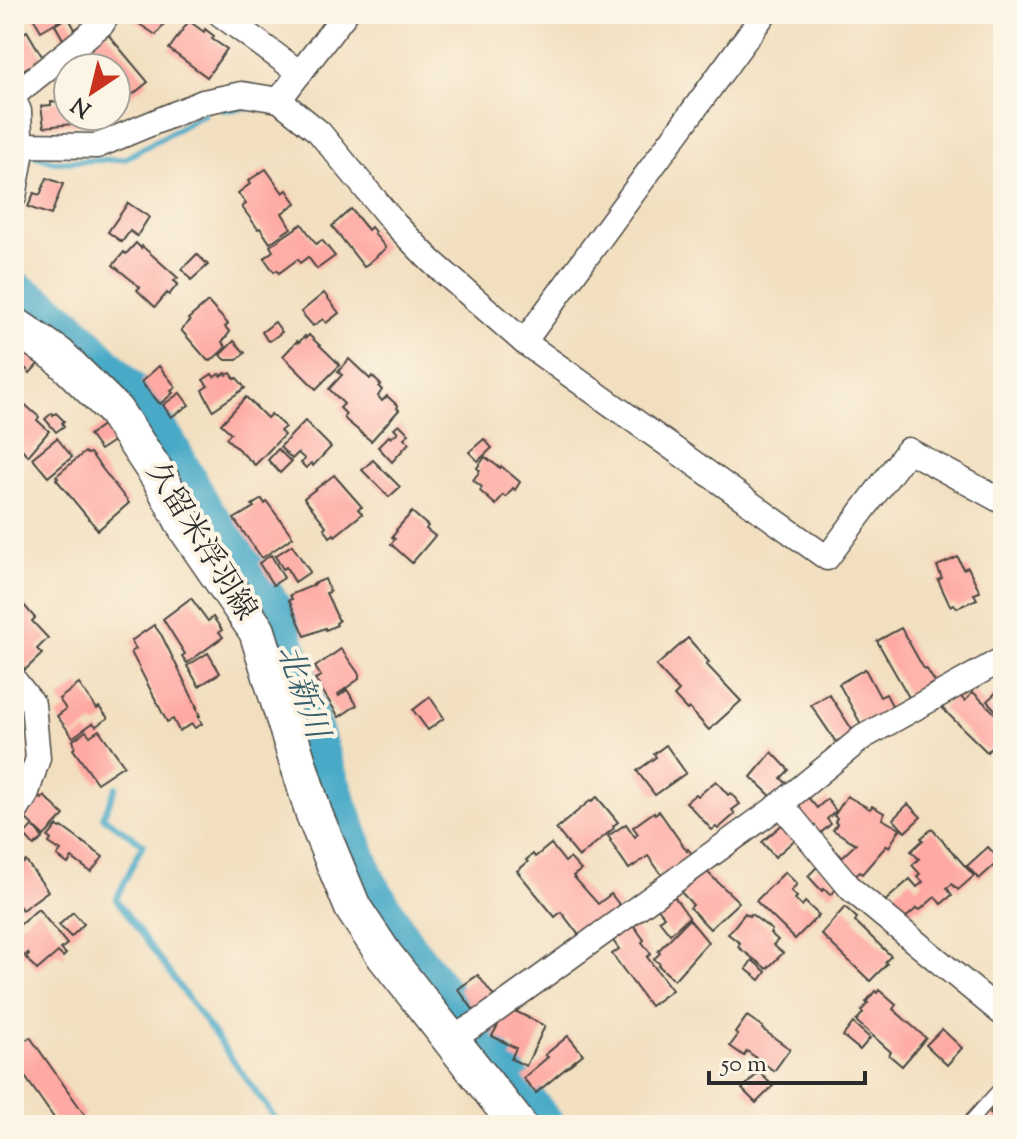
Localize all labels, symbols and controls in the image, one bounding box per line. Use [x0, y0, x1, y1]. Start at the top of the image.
north arrow [52, 52, 132, 132]
text: N [66, 88, 99, 124]
street label: 久留米浮羽線 [134, 454, 266, 630]
water label: 北新川 [264, 639, 339, 748]
scale bar [709, 1035, 865, 1085]
text: 50 m [719, 1048, 767, 1082]

